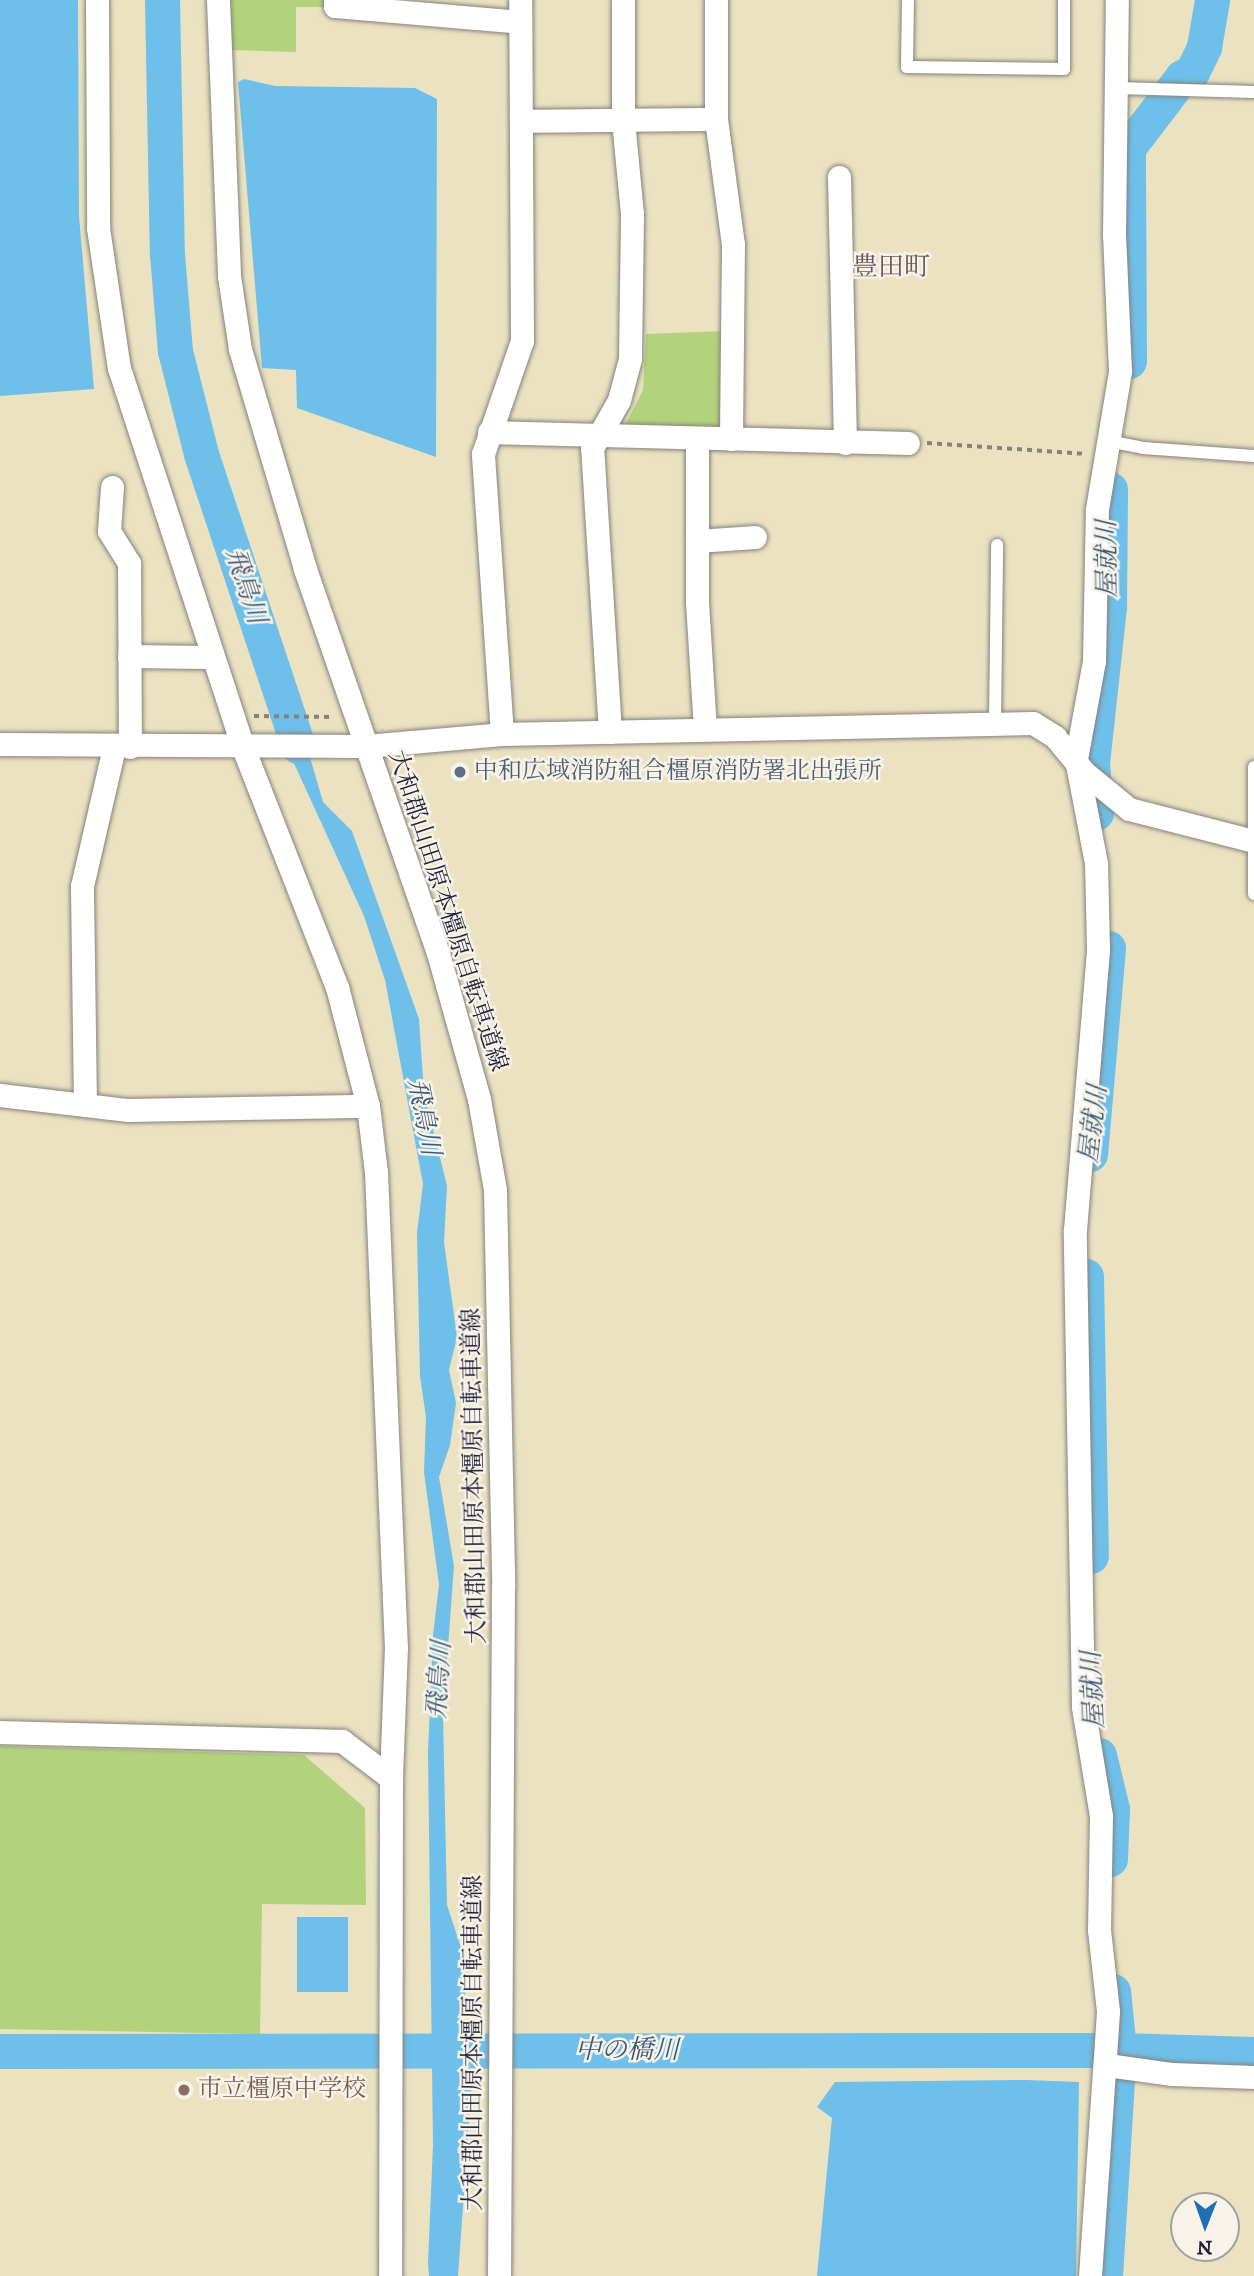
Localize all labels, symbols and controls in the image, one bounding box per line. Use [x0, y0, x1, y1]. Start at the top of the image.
district label: 豊田町 [852, 252, 930, 284]
water label: 屋就川 [1092, 520, 1124, 598]
water label: 飛鳥川 [218, 544, 272, 628]
street label: 大和郡山田原本橿原自転車道線 [381, 747, 513, 1075]
place label: 中和広域消防組合橿原消防署北出張所 [474, 758, 882, 786]
marker: 中和広域消防組合橿原消防署北出張所 [452, 764, 468, 780]
water label: 飛鳥川 [400, 1076, 446, 1158]
water label: 屋就川 [1074, 1083, 1114, 1165]
street label: 大和郡山田原本橿原自転車道線 [458, 1308, 492, 1644]
water label: 飛鳥川 [422, 1640, 458, 1720]
water label: 屋就川 [1076, 1650, 1112, 1730]
street label: 大和郡山田原本橿原自転車道線 [460, 1875, 488, 2211]
water label: 中の橋川 [575, 2035, 679, 2067]
place label: 市立橿原中学校 [198, 2076, 366, 2104]
marker: 市立橿原中学校 [176, 2082, 192, 2098]
north arrow [1170, 2192, 1240, 2262]
text: N [1197, 2235, 1213, 2258]

